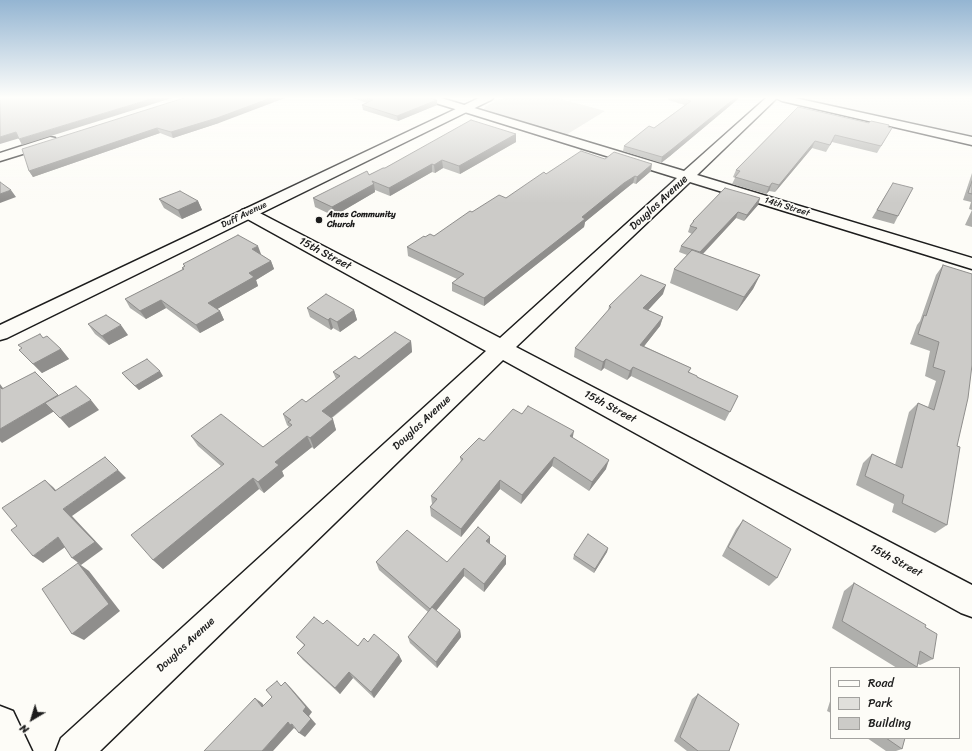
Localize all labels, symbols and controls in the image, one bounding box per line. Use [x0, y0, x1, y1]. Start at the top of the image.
street label: Douglas Avenue [627, 173, 691, 233]
street label: 14th Street [763, 195, 811, 219]
street label: Duff Avenue [220, 199, 268, 231]
place label: Ames Community Church [327, 210, 396, 231]
marker: Ames Community Church [314, 215, 324, 225]
street label: 15th Street [297, 235, 353, 273]
street label: 15th Street [582, 388, 638, 426]
street label: Douglas Avenue [390, 393, 454, 453]
street label: 15th Street [868, 542, 924, 580]
street label: Douglas Avenue [154, 615, 218, 675]
legend [830, 667, 960, 739]
text: Road [868, 672, 894, 694]
text: Park [868, 692, 893, 714]
north arrow [12, 699, 52, 739]
text: Building [868, 712, 911, 734]
text: N [15, 719, 33, 739]

